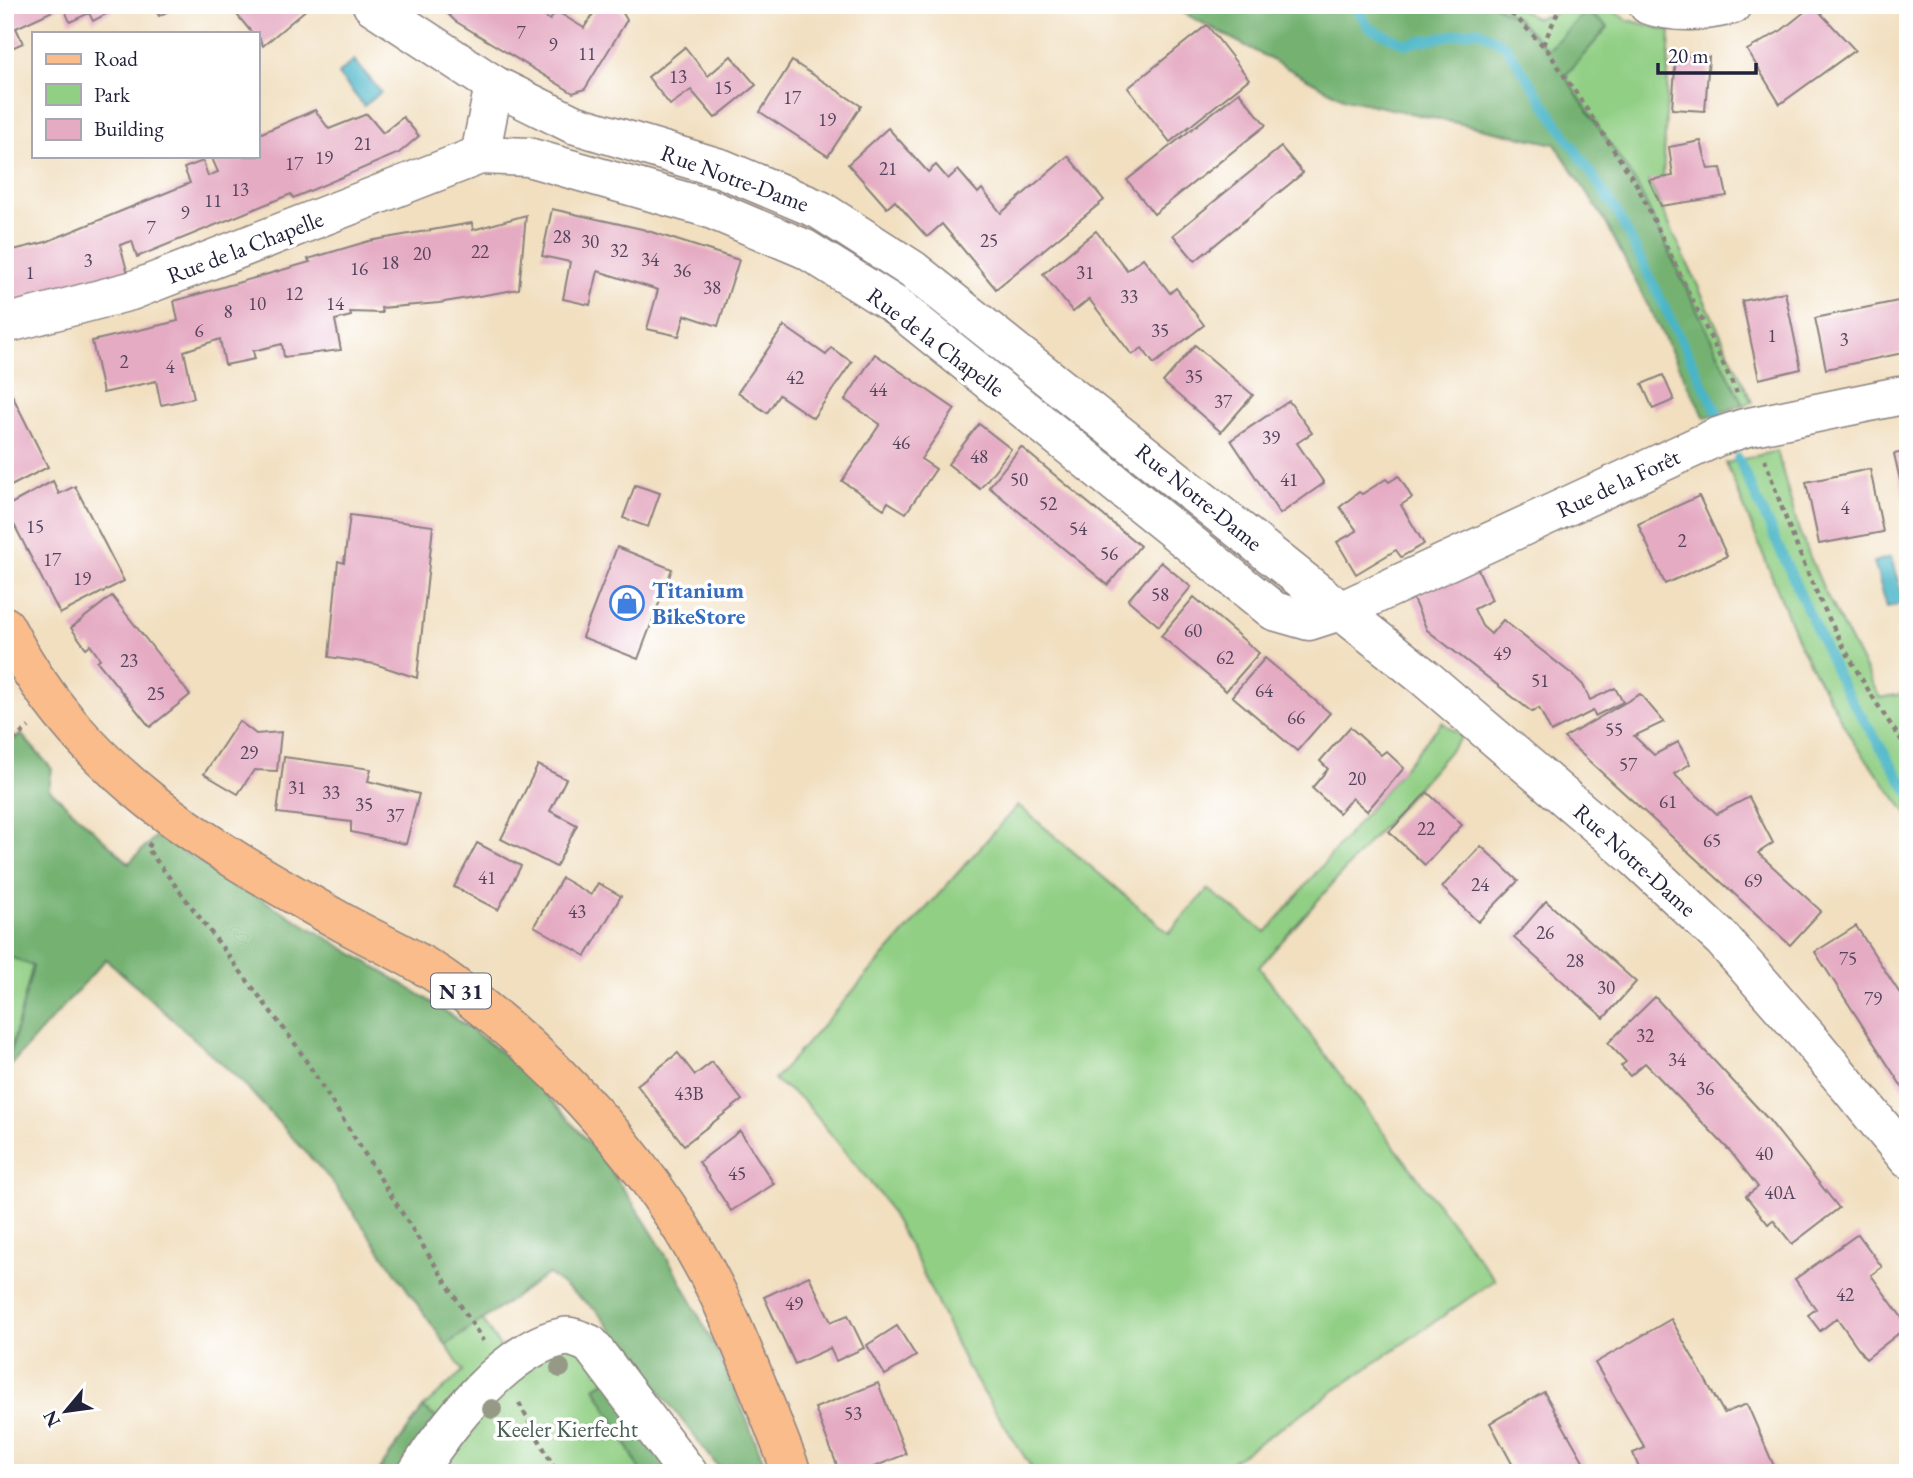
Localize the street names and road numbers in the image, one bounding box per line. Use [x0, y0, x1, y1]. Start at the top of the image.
street label: Rue Notre-Dame [657, 137, 813, 219]
street label: Rue de la Chapelle [163, 203, 327, 291]
street label: Rue de la Chapelle [861, 280, 1011, 404]
street label: Rue Notre-Dame [1129, 436, 1269, 558]
street label: Rue de la Forêt [1551, 441, 1685, 525]
street label: Rue Notre-Dame [1567, 797, 1703, 923]
road number: N 31 [431, 974, 491, 1009]

